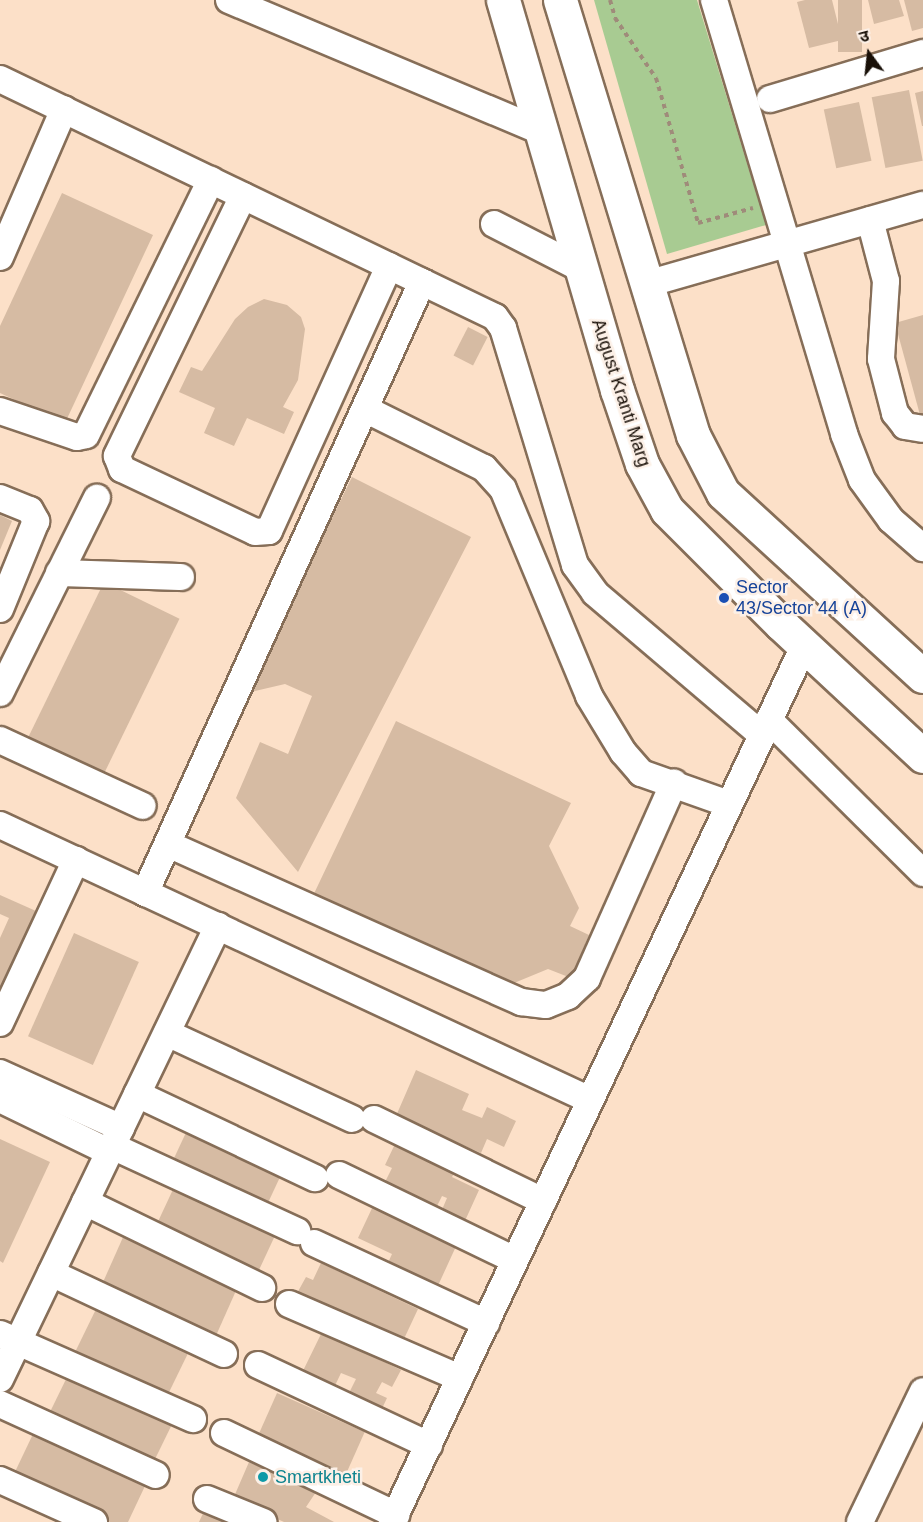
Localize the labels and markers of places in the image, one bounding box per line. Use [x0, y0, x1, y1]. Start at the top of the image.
place label: Sector 43/Sector 44 (A) [736, 577, 867, 620]
marker: Sector 43/Sector 44 (A) [717, 591, 731, 605]
place label: Smartkheti [275, 1466, 361, 1488]
marker: Smartkheti [256, 1470, 270, 1484]

